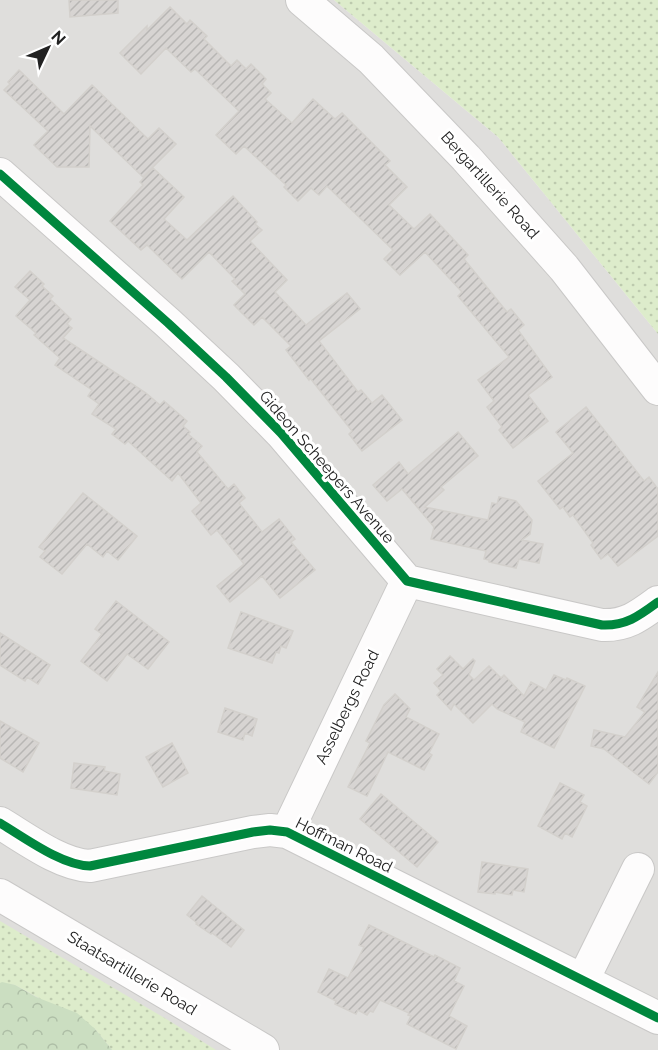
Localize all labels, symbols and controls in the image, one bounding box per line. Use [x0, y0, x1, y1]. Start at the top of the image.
north arrow [18, 18, 78, 78]
text: N [47, 27, 70, 49]
street label: Bergartillerie Road [437, 128, 543, 243]
street label: Gideon Scheepers Avenue [255, 387, 399, 547]
street label: Asselbergs Road [311, 647, 383, 767]
street label: Hoffman Road [292, 813, 396, 877]
street label: Staatsartillerie Road [64, 927, 200, 1019]

